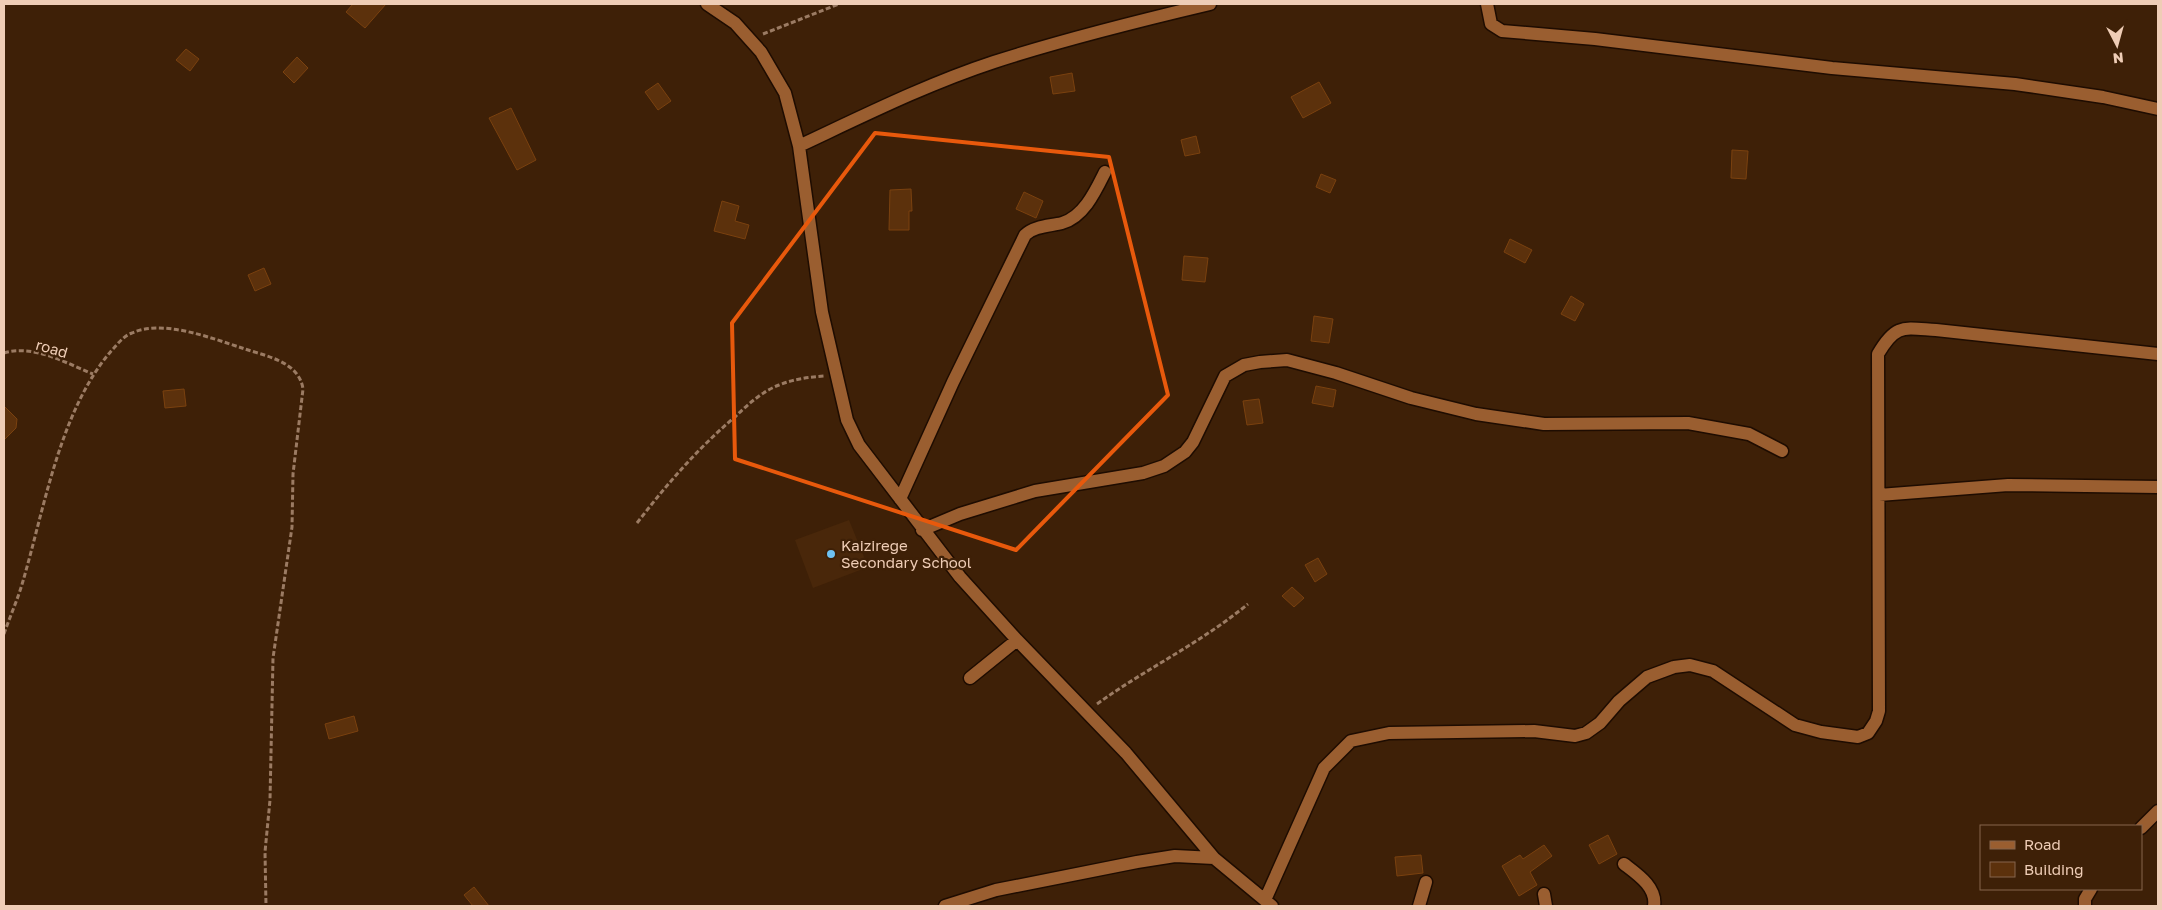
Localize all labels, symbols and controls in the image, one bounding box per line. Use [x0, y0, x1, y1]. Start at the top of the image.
north arrow [2092, 20, 2142, 70]
text: N [2112, 49, 2125, 67]
street label: road [34, 335, 70, 361]
place label: Kaizirege Secondary School [841, 536, 972, 571]
marker: Kaizirege Secondary School [825, 548, 837, 560]
legend [1980, 825, 2142, 890]
text: Road [2024, 835, 2061, 853]
text: Building [2024, 860, 2084, 878]

